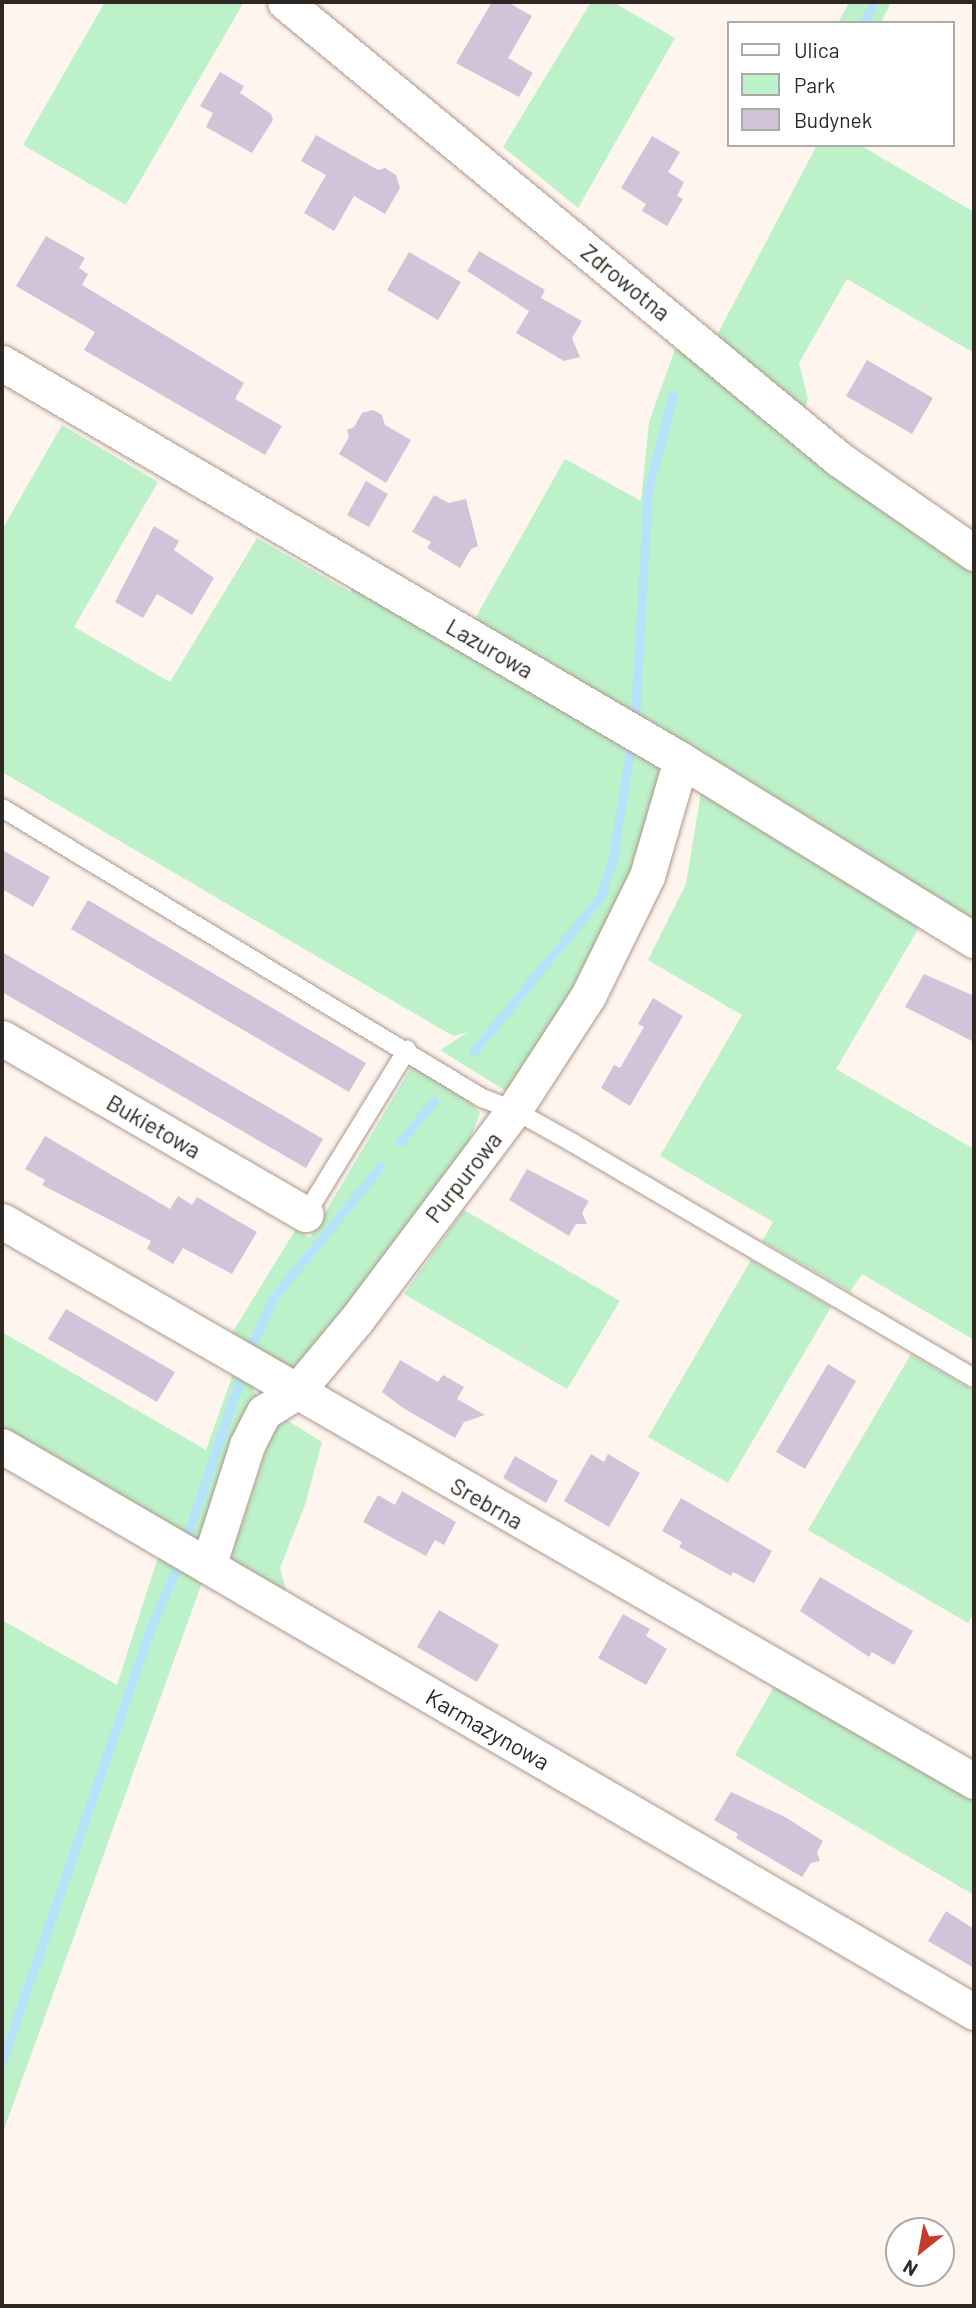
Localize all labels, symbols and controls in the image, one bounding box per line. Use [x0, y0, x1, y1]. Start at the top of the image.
legend [727, 21, 955, 147]
text: Ulica [794, 37, 839, 62]
text: Park [794, 72, 835, 97]
text: Budynek [794, 107, 872, 132]
street label: Zdrowotna [576, 238, 676, 326]
street label: Lazurowa [442, 612, 538, 684]
street label: Bukietowa [102, 1088, 206, 1164]
street label: Purpurowa [419, 1126, 507, 1228]
street label: Srebrna [446, 1471, 528, 1535]
street label: Karmazynowa [421, 1683, 555, 1775]
north arrow [885, 2217, 955, 2287]
text: N [899, 2256, 921, 2282]

